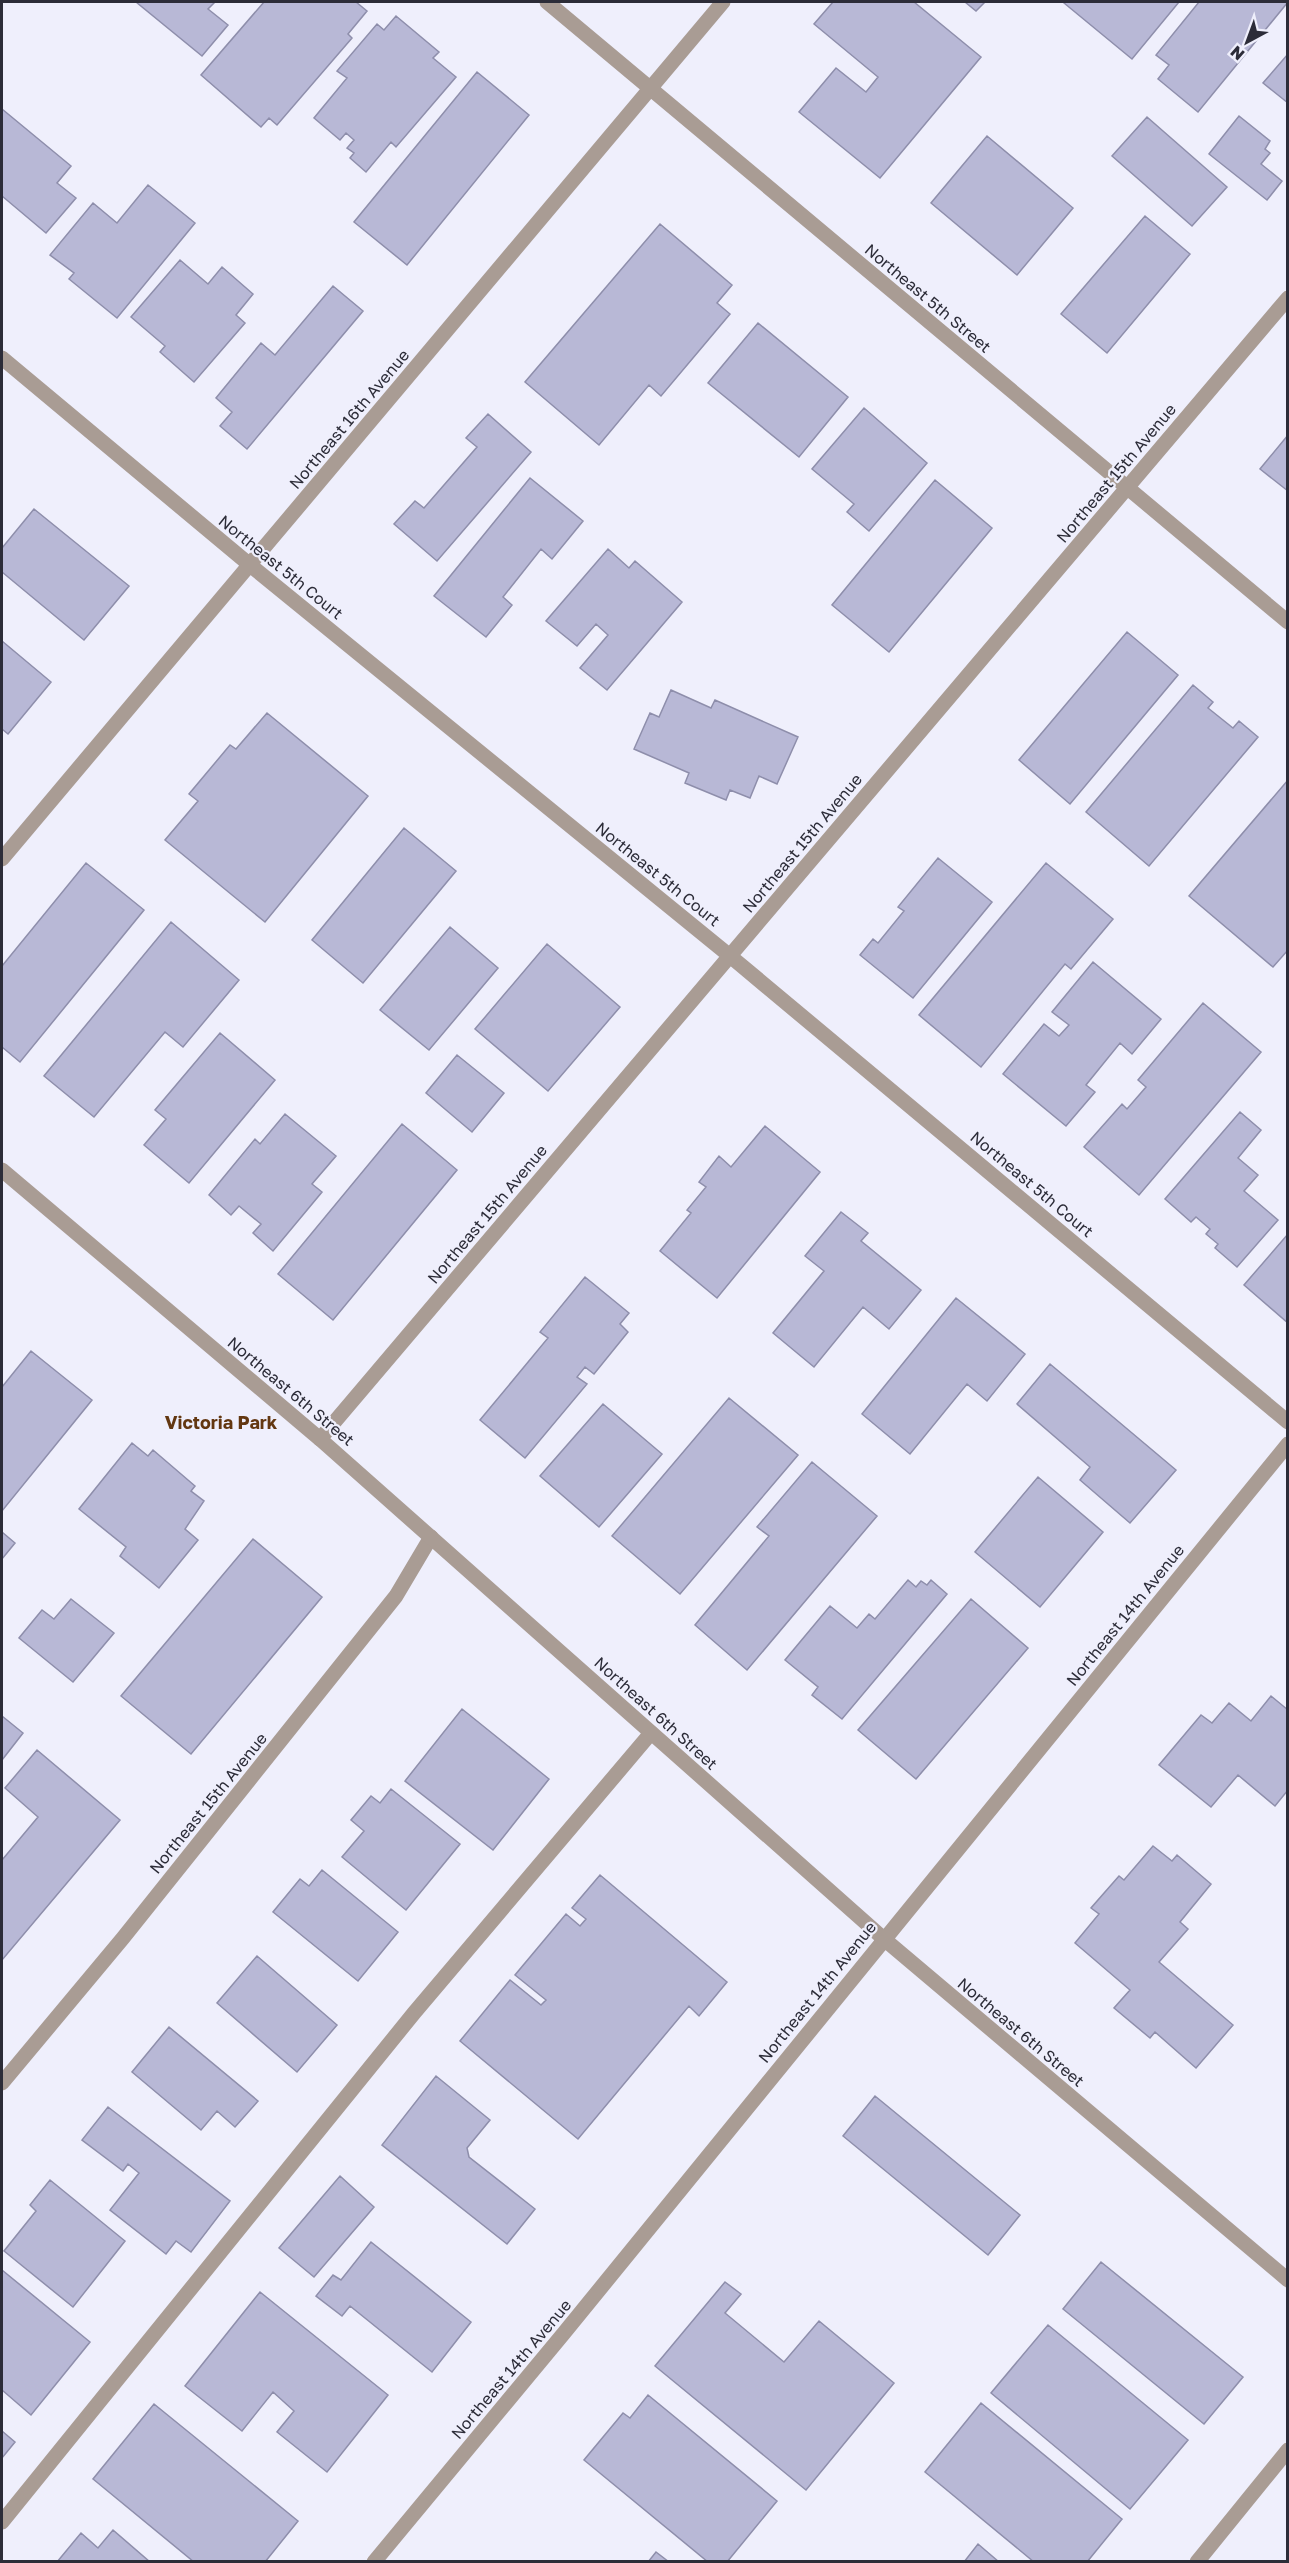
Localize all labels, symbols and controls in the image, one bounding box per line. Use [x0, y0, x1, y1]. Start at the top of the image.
north arrow [1217, 12, 1277, 72]
text: N [1226, 42, 1248, 65]
street label: Northeast 5th Street [861, 239, 995, 357]
street label: Northeast 16th Avenue [285, 345, 413, 493]
street label: Northeast 15th Avenue [1052, 399, 1180, 547]
street label: Northeast 5th Court [215, 511, 347, 623]
street label: Northeast 15th Avenue [738, 769, 866, 917]
street label: Northeast 5th Court [592, 818, 724, 930]
street label: Northeast 5th Court [966, 1127, 1098, 1241]
street label: Northeast 15th Avenue [423, 1140, 551, 1288]
street label: Northeast 6th Street [224, 1332, 358, 1450]
district label: Victoria Park [165, 1411, 278, 1433]
street label: Northeast 14th Avenue [1062, 1540, 1188, 1690]
street label: Northeast 6th Street [590, 1652, 722, 1774]
street label: Northeast 15th Avenue [145, 1729, 271, 1877]
street label: Northeast 14th Avenue [754, 1917, 880, 2067]
street label: Northeast 6th Street [954, 1973, 1088, 2091]
street label: Northeast 14th Avenue [447, 2295, 575, 2443]

